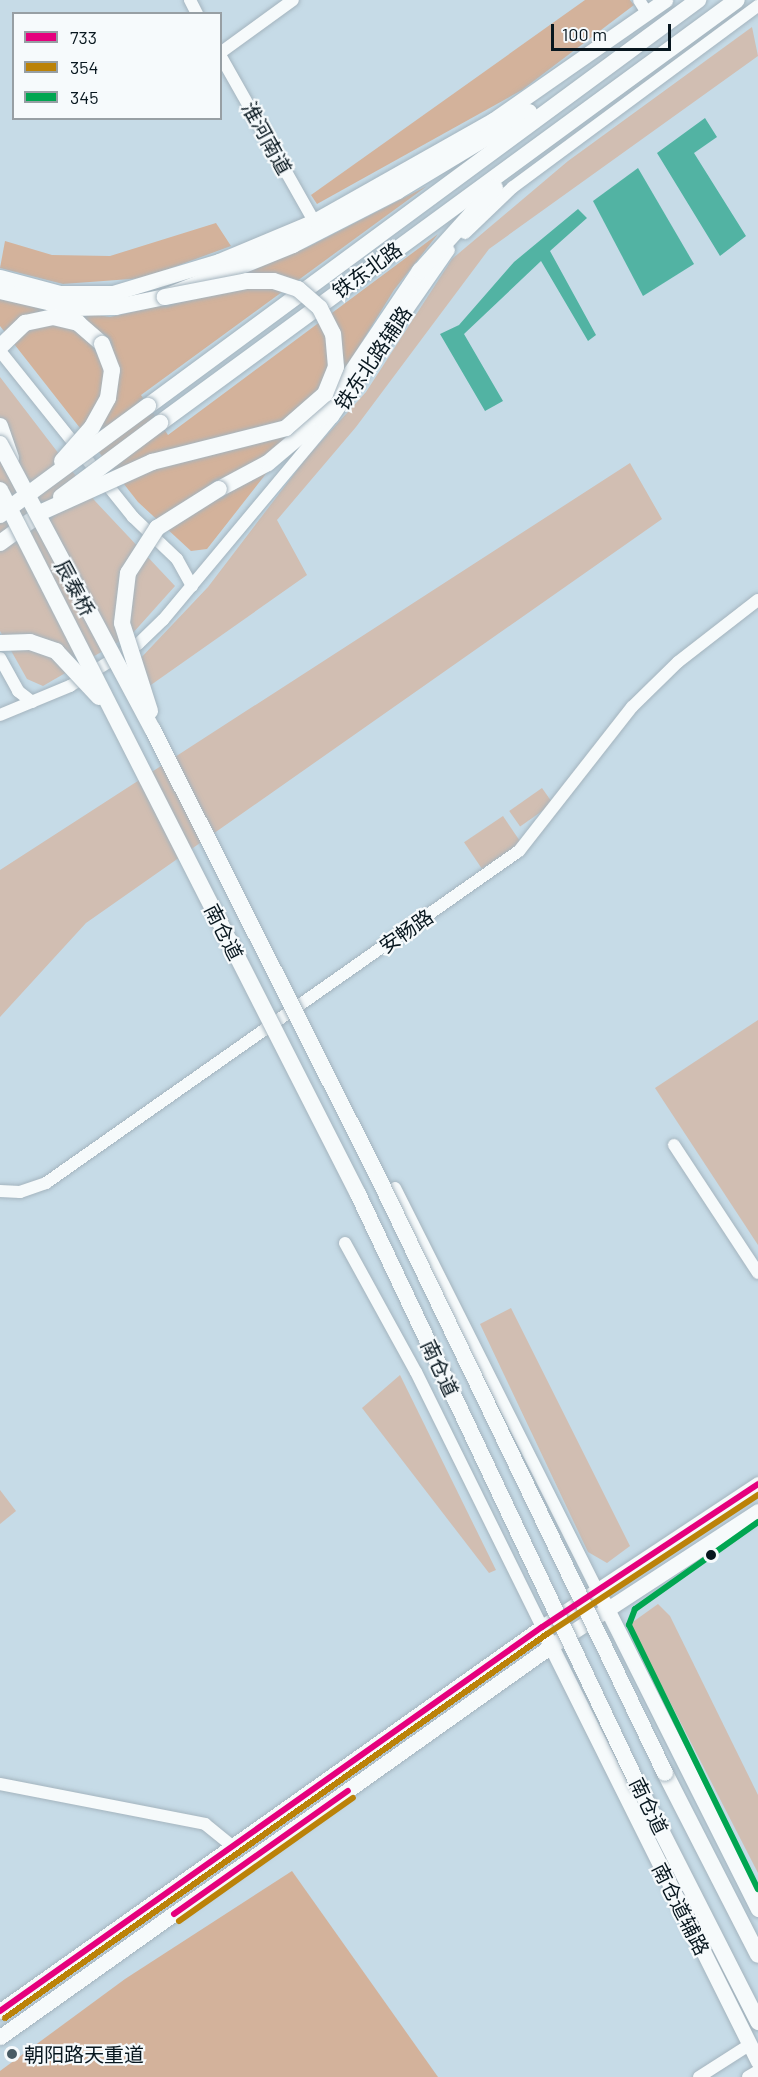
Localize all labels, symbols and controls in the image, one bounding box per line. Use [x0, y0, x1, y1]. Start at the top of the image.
legend [12, 12, 222, 120]
scale bar [554, 12, 674, 50]
text: 100 m [562, 23, 607, 45]
text: 733 [70, 26, 97, 48]
text: 354 [70, 56, 98, 78]
text: 345 [70, 86, 98, 108]
street label: 淮河南道 [237, 97, 297, 179]
street label: 铁东北路 [328, 237, 406, 303]
street label: 铁东北路辅路 [330, 302, 416, 414]
street label: 辰泰桥 [50, 556, 100, 620]
street label: 南仓道 [200, 900, 248, 964]
street label: 安畅路 [375, 904, 437, 958]
street label: 南仓道 [416, 1336, 464, 1400]
unlabelled marker [705, 1549, 717, 1561]
street label: 南仓道 [625, 1774, 673, 1838]
street label: 南仓道辅路 [648, 1859, 714, 1959]
place label: 朝阳路天重道 [24, 2042, 144, 2066]
marker: 朝阳路天重道 [5, 2047, 19, 2061]

